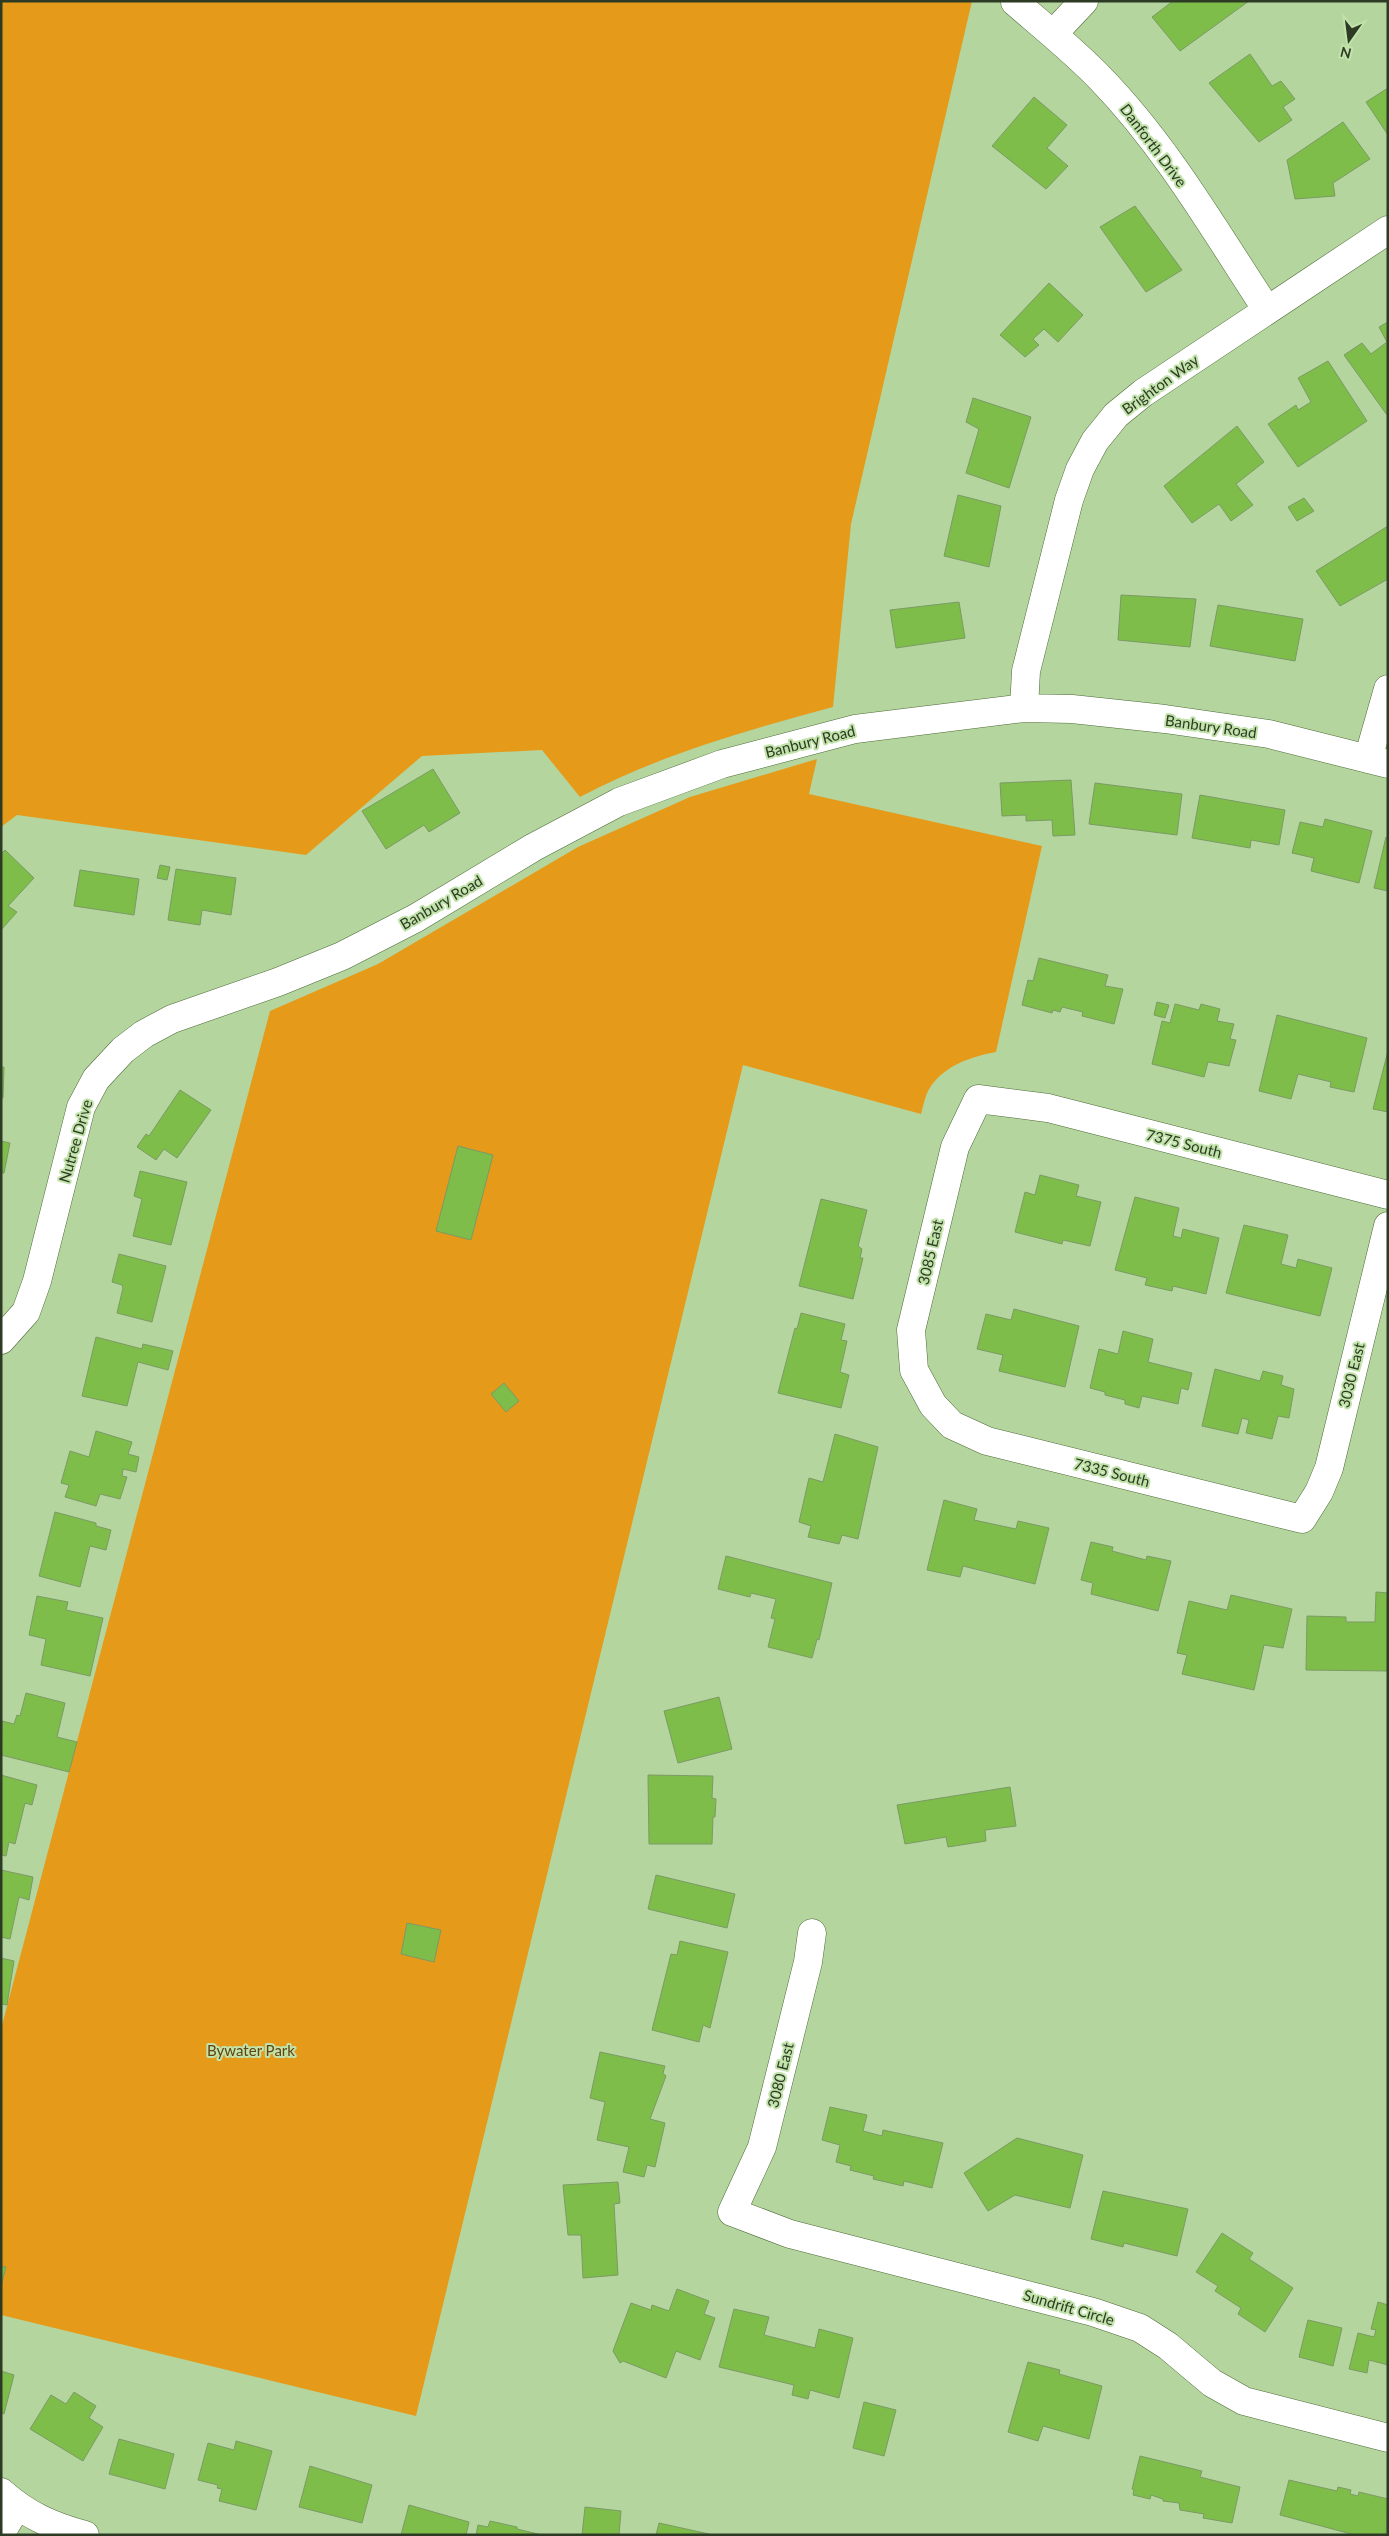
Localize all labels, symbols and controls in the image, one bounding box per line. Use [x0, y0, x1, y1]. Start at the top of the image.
north arrow [1324, 15, 1374, 65]
text: N [1338, 44, 1353, 63]
street label: Danforth Drive [1117, 100, 1191, 190]
street label: Brighton Way [1118, 350, 1202, 418]
street label: Banbury Road [1164, 711, 1258, 741]
street label: Banbury Road [763, 721, 857, 761]
street label: Banbury Road [397, 871, 485, 933]
street label: Nutree Drive [55, 1097, 95, 1185]
street label: 7375 South [1144, 1125, 1224, 1161]
street label: 3085 East [914, 1217, 946, 1286]
street label: 3030 East [1334, 1340, 1368, 1409]
street label: 7335 South [1072, 1454, 1152, 1490]
street label: 3080 East [763, 2040, 797, 2109]
park label: Bywater Park [207, 2041, 295, 2059]
street label: Sundrift Circle [1021, 2285, 1117, 2329]

